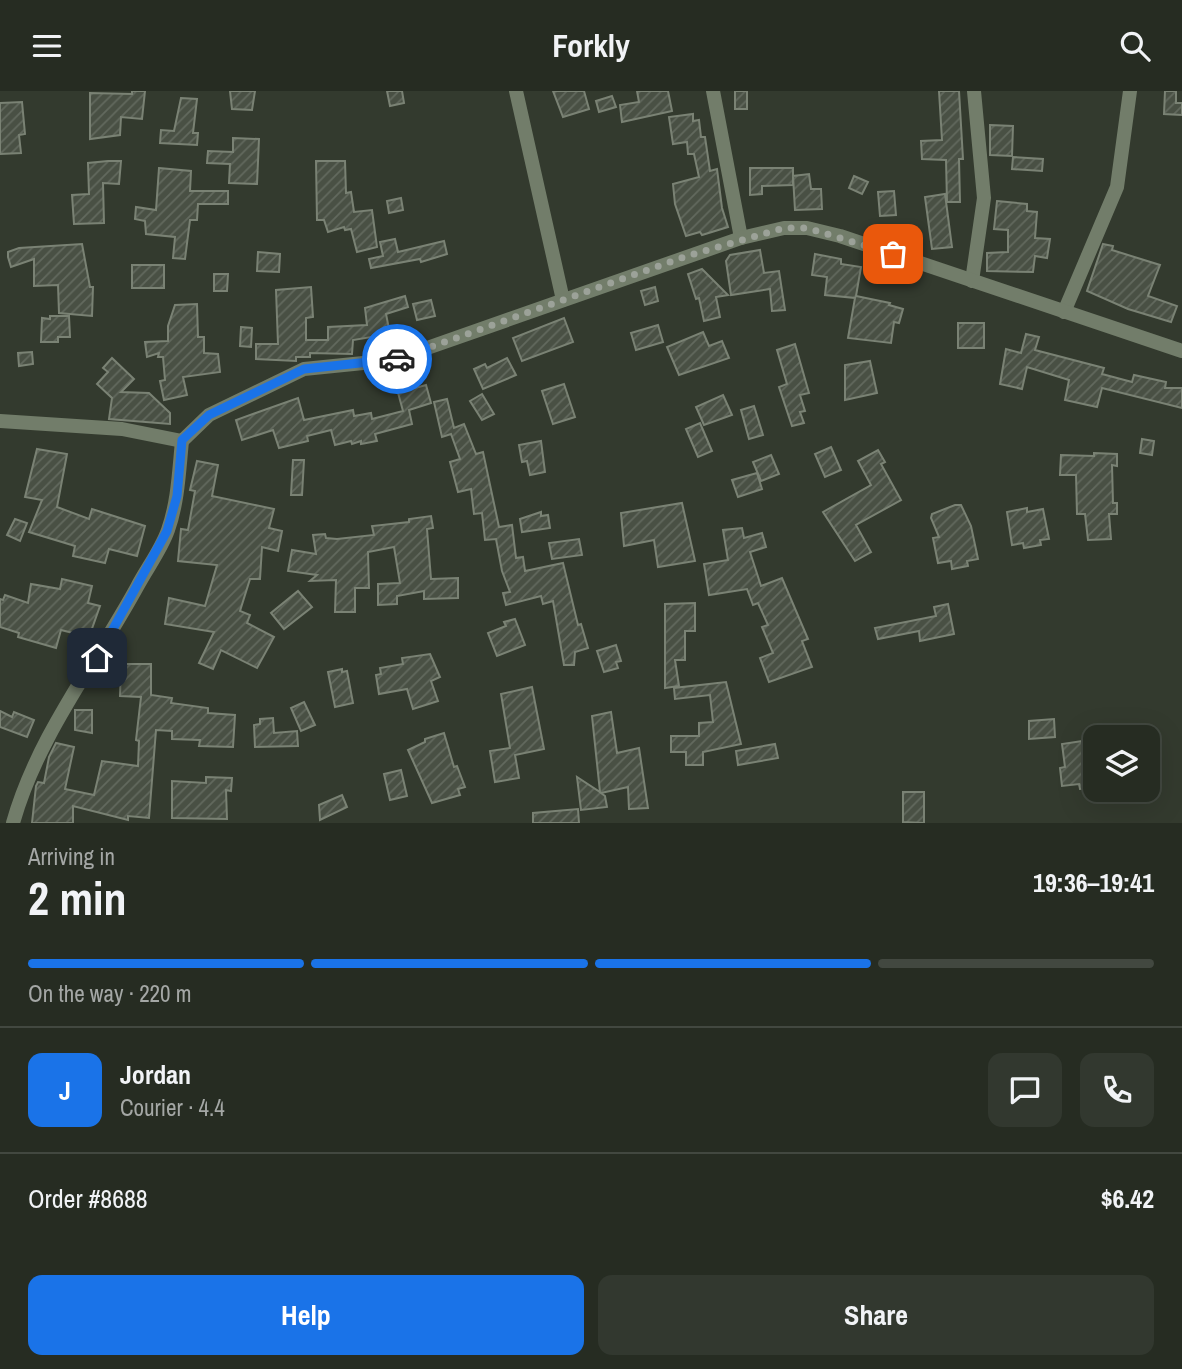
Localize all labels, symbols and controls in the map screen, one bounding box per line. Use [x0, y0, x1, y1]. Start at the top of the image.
text: Forkly [552, 24, 630, 67]
icon: menu [28, 27, 66, 65]
icon: search [1116, 27, 1154, 65]
pin [863, 224, 923, 284]
icon: bag [874, 235, 912, 273]
courier [362, 324, 432, 394]
icon: car [378, 340, 416, 378]
pin [67, 628, 127, 688]
icon: home [78, 639, 116, 677]
map controls [1083, 725, 1160, 802]
button: layers [1083, 725, 1160, 802]
text: Arriving in [28, 841, 115, 872]
text: 19:36–19:41 [1033, 865, 1154, 900]
text: 2 min [28, 867, 127, 929]
text: On the way · 220 m [28, 978, 192, 1009]
button: chat [988, 1053, 1062, 1127]
button: phone [1080, 1053, 1154, 1127]
text: Jordan [120, 1057, 191, 1092]
text: J [59, 1073, 71, 1108]
text: Courier · 4.4 [120, 1092, 225, 1123]
text: Order #8688 [28, 1181, 148, 1216]
text: $6.42 [1101, 1181, 1154, 1216]
button: Help [28, 1275, 584, 1355]
button: Share [598, 1275, 1154, 1355]

